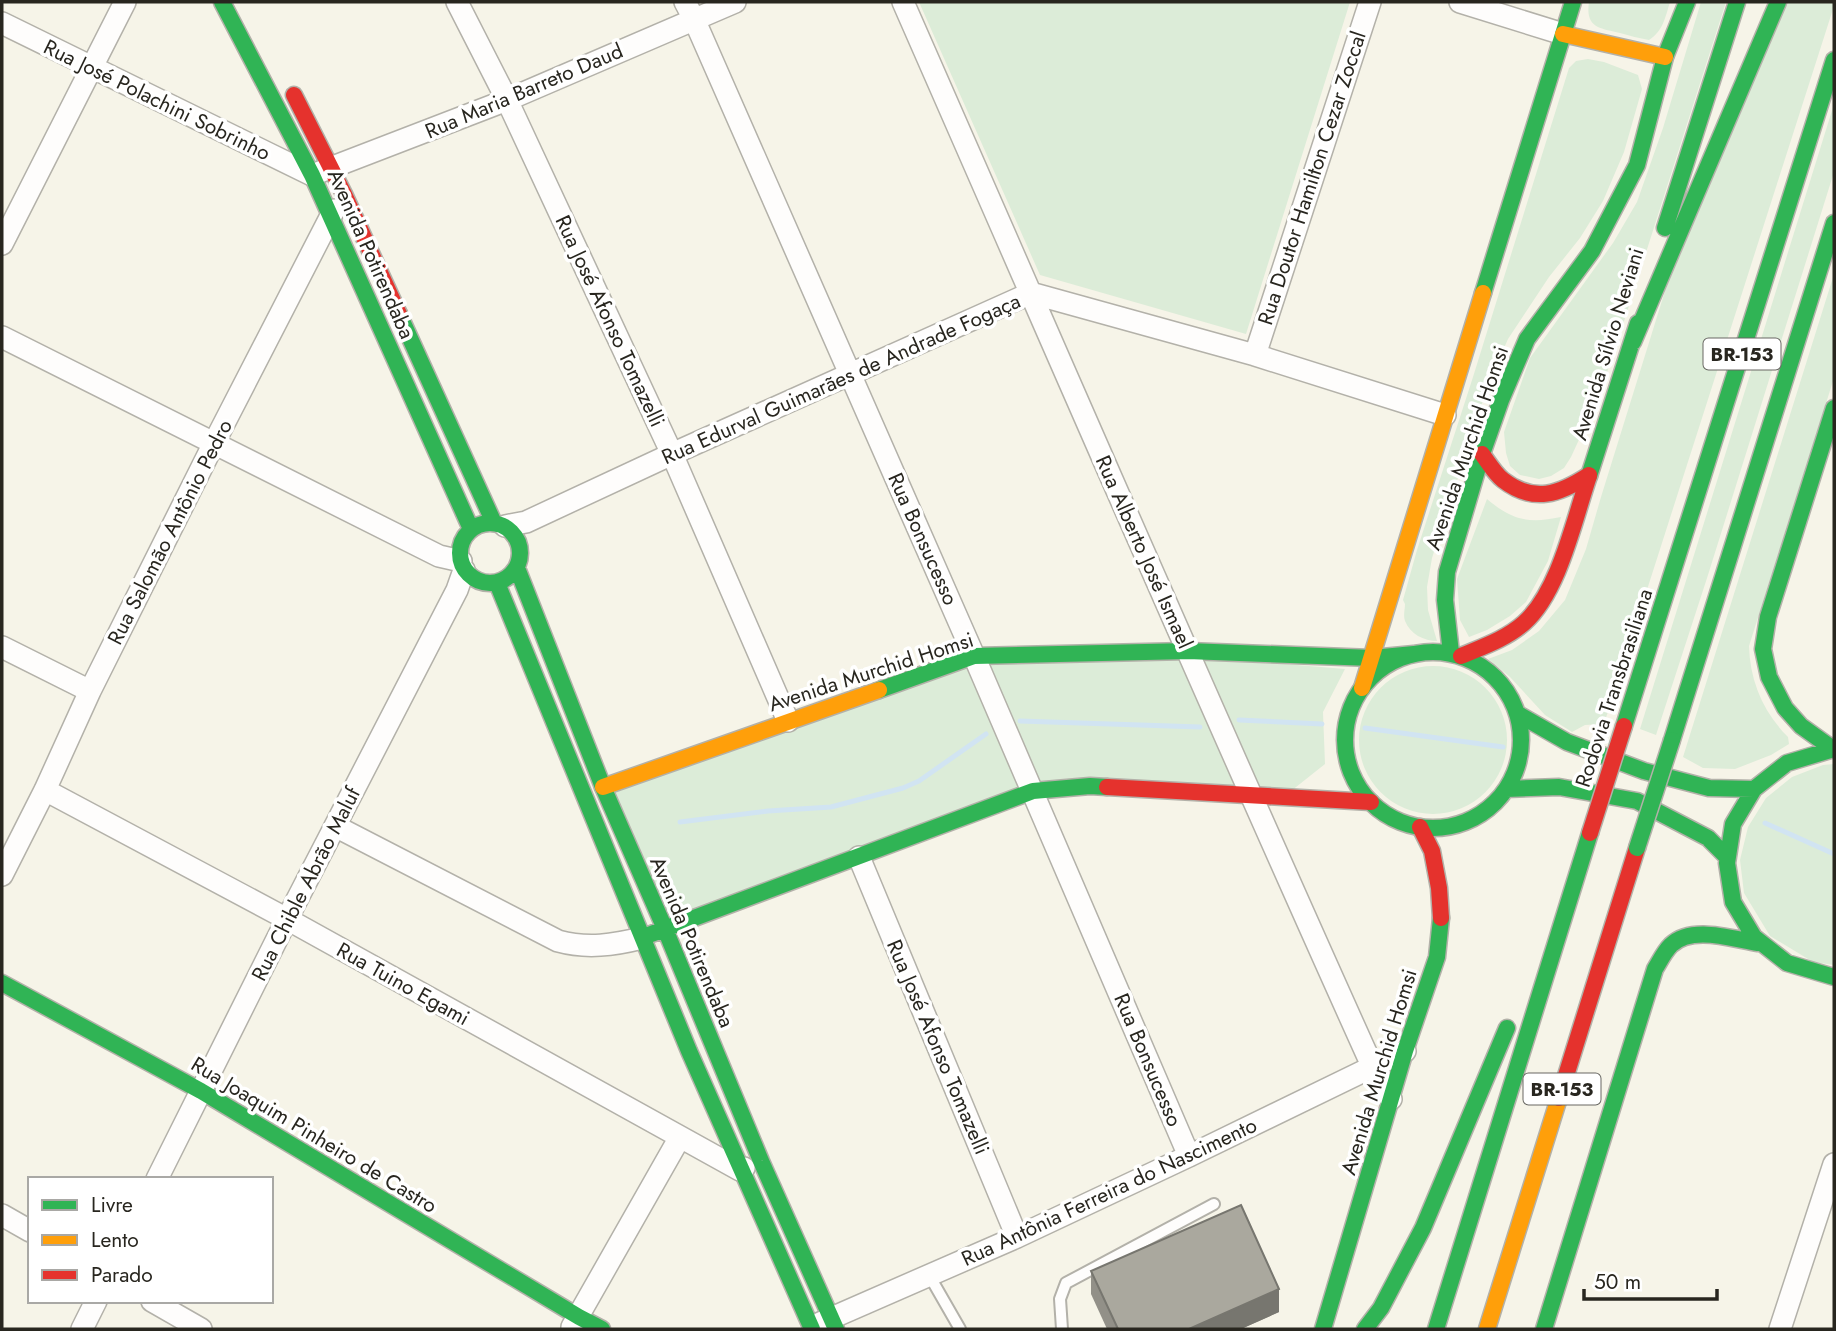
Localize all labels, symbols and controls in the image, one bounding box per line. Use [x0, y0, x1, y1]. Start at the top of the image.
street label: Rua Doutor Hamilton Cezar Zoccal [1250, 27, 1374, 329]
street label: Rua José Polachini Sobrinho [39, 32, 275, 168]
street label: Rua Maria Barreto Daud [420, 36, 628, 146]
street label: Avenida Potirendaba [320, 164, 422, 344]
street label: Rua José Afonso Tomazelli [548, 210, 672, 432]
street label: Avenida Sílvio Neviani [1564, 244, 1652, 444]
street label: Rua Edurval Guimarães de Andrade Fogaça [657, 286, 1025, 472]
road number: BR-153 [1704, 338, 1780, 370]
street label: Avenida Murchid Homsi [1418, 342, 1516, 554]
street label: Rua Salomão Antônio Pedro [100, 414, 240, 650]
street label: Rua Alberto José Ismael [1088, 451, 1200, 653]
street label: Rua Bonsucesso [880, 468, 966, 610]
street label: Rodovia Transbrasiliana [1568, 585, 1660, 791]
street label: Avenida Murchid Homsi [765, 625, 977, 719]
street label: Rua Chible Abrão Maluf [244, 781, 368, 986]
street label: Avenida Potirendaba [642, 852, 742, 1032]
street label: Rua Tuino Egami [331, 935, 475, 1033]
street label: Rua José Afonso Tomazelli [879, 935, 997, 1159]
street label: Avenida Murchid Homsi [1333, 965, 1425, 1179]
street label: Rua Bonsucesso [1106, 989, 1190, 1131]
street label: Rua Joaquim Pinheiro de Castro [185, 1049, 443, 1221]
road number: BR-153 [1524, 1074, 1600, 1105]
street label: Rua Antônia Ferreira do Nascimento [956, 1110, 1262, 1274]
legend [28, 1177, 273, 1303]
text: Livre [91, 1190, 133, 1220]
text: Lento [91, 1225, 139, 1255]
scale bar [1584, 1258, 1717, 1302]
text: Parado [91, 1260, 153, 1290]
text: 50 m [1594, 1267, 1641, 1297]

